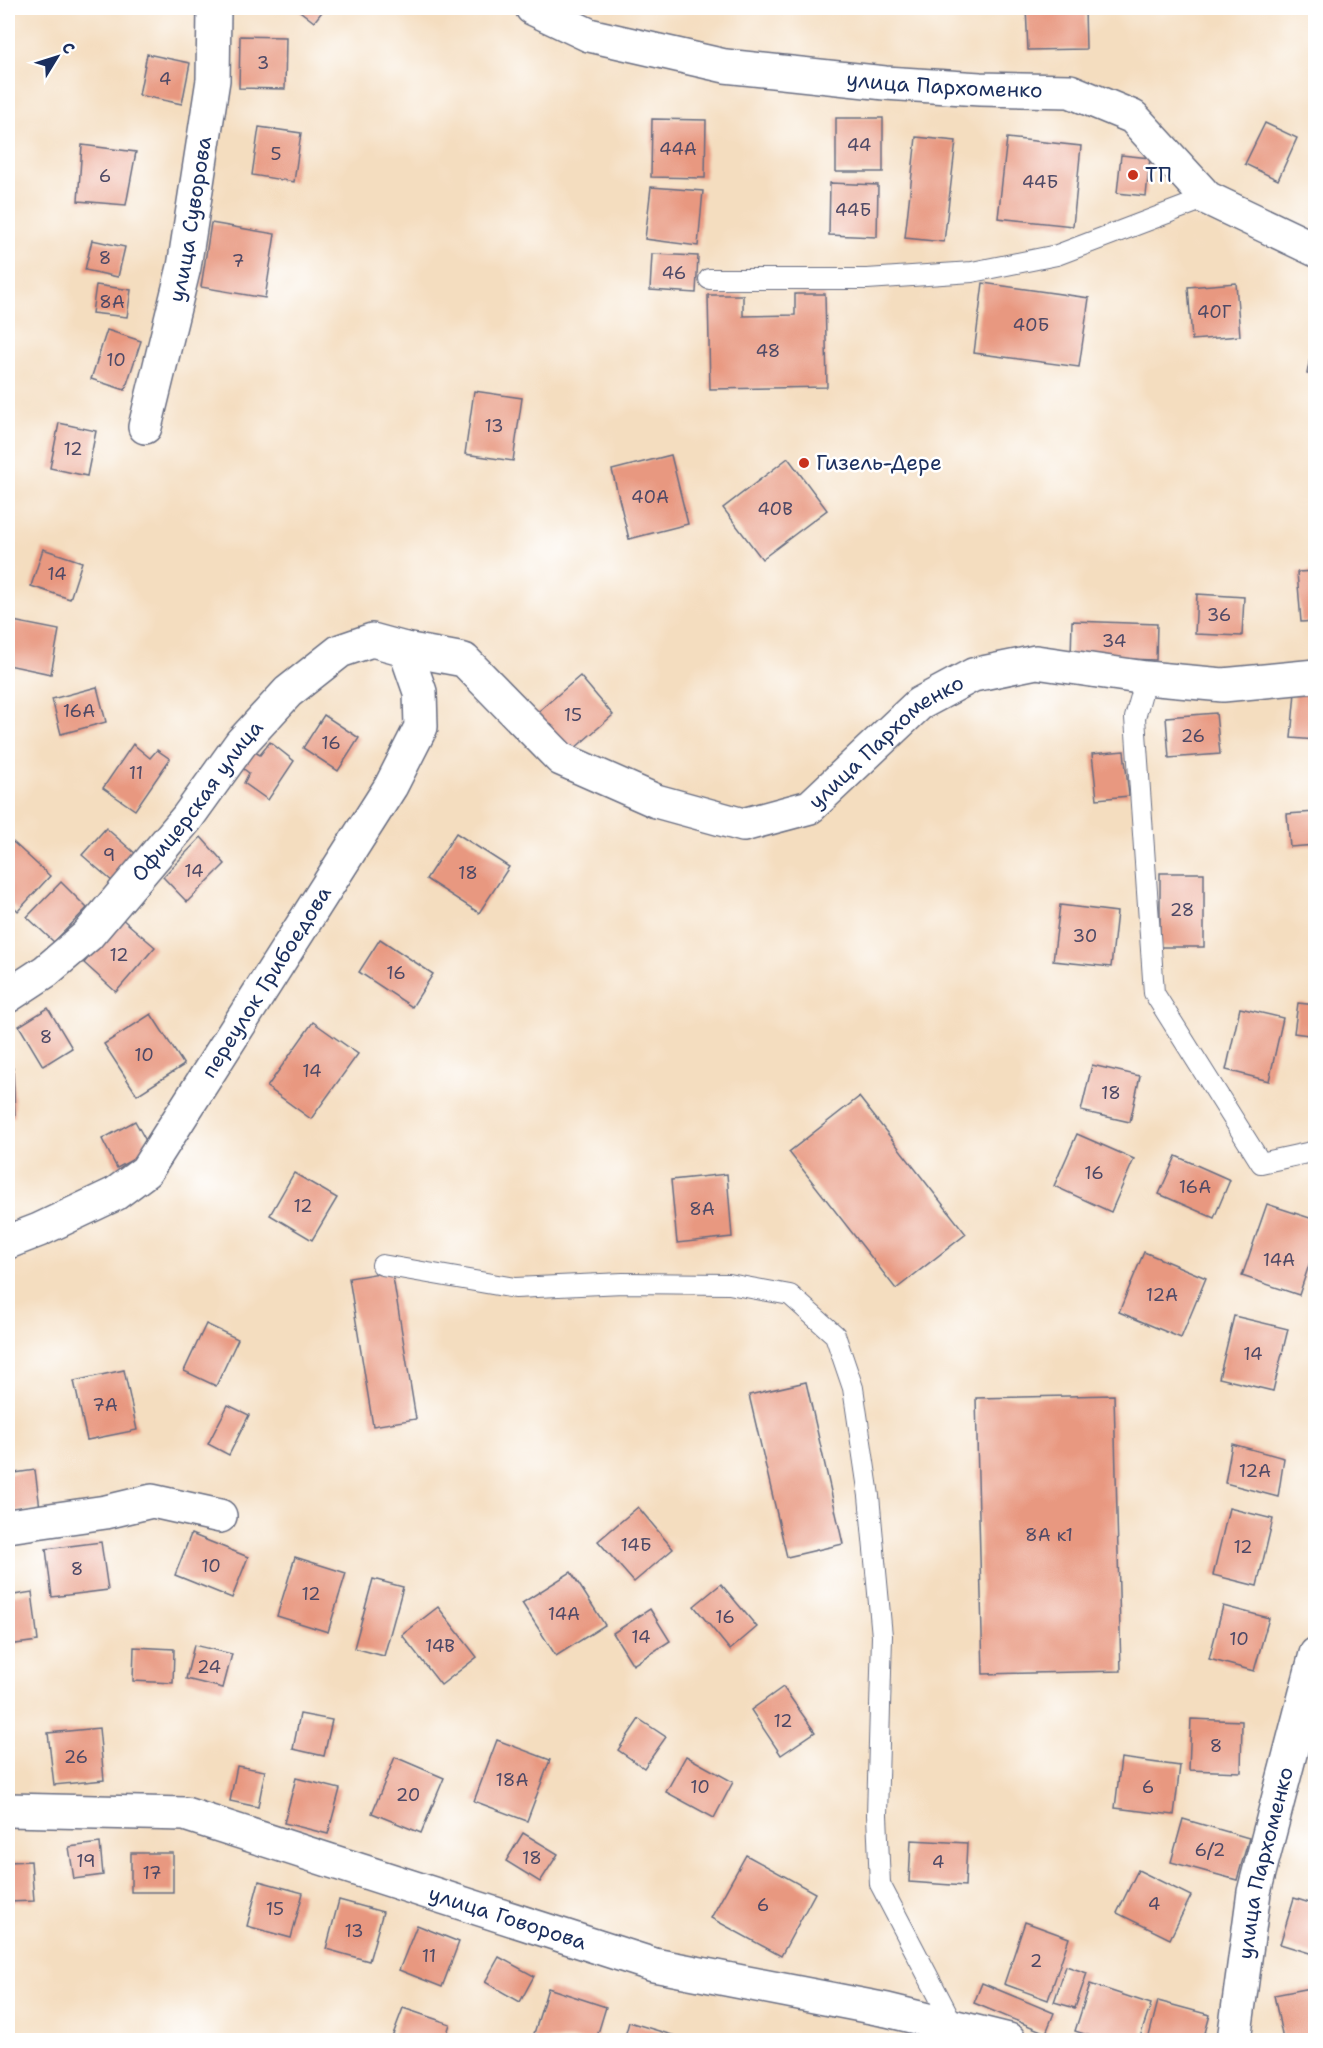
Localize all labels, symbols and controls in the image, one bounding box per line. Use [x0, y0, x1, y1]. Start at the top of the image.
north arrow [27, 27, 87, 87]
text: С [57, 38, 80, 59]
house number: 3 [257, 51, 269, 75]
street label: улица Пархоменко [845, 65, 1043, 104]
house number: 4 [159, 67, 171, 91]
house number: 44 [847, 133, 871, 157]
street label: улица Суворова [162, 134, 218, 305]
house number: 44А [659, 137, 697, 161]
house number: 5 [270, 142, 282, 166]
place label: ТП [1145, 161, 1172, 189]
house number: 6 [99, 164, 111, 188]
marker: ТП [1126, 168, 1140, 182]
house number: 44Б [1022, 170, 1058, 194]
house number: 44Б [835, 198, 871, 222]
house number: 8 [99, 246, 111, 270]
house number: 7 [232, 249, 244, 273]
house number: 46 [662, 261, 686, 285]
house number: 8А [99, 290, 125, 314]
house number: 40Г [1197, 300, 1232, 324]
house number: 40Б [1013, 313, 1049, 337]
house number: 48 [756, 339, 780, 363]
house number: 10 [106, 348, 126, 372]
house number: 13 [484, 414, 504, 438]
house number: 12 [63, 437, 83, 461]
place label: Гизель-Дере [816, 449, 942, 477]
marker: Гизель-Дере [797, 456, 811, 470]
house number: 40А [631, 485, 669, 509]
house number: 40В [757, 497, 793, 521]
house number: 14 [47, 562, 67, 586]
house number: 36 [1207, 603, 1231, 627]
house number: 34 [1102, 629, 1126, 653]
street label: улица Пархоменко [802, 668, 969, 815]
house number: 16А [63, 699, 95, 723]
house number: 15 [564, 703, 582, 727]
street label: Офицерская улица [125, 714, 269, 887]
house number: 26 [1181, 724, 1205, 748]
house number: 16 [321, 731, 341, 755]
house number: 11 [129, 761, 143, 785]
house number: 9 [103, 843, 115, 867]
house number: 14 [184, 859, 204, 883]
house number: 18 [458, 861, 478, 885]
street label: переулок Грибоедова [195, 881, 338, 1083]
house number: 28 [1170, 898, 1194, 922]
house number: 30 [1073, 924, 1097, 948]
house number: 12 [109, 943, 129, 967]
house number: 16 [386, 961, 406, 985]
house number: 8 [40, 1025, 52, 1049]
house number: 10 [134, 1043, 154, 1067]
house number: 14 [302, 1059, 322, 1083]
house number: 18 [1101, 1081, 1121, 1105]
house number: 16 [1084, 1161, 1104, 1185]
house number: 16А [1179, 1175, 1211, 1199]
house number: 12 [293, 1194, 313, 1218]
house number: 8А [689, 1197, 715, 1221]
house number: 14А [1263, 1248, 1295, 1272]
house number: 12А [1146, 1283, 1178, 1307]
house number: 14 [1243, 1342, 1263, 1366]
house number: 7А [92, 1393, 118, 1417]
house number: 12А [1239, 1459, 1271, 1483]
house number: 8А к1 [1025, 1523, 1073, 1547]
house number: 14Б [620, 1533, 652, 1557]
house number: 12 [1233, 1535, 1253, 1559]
house number: 10 [201, 1554, 221, 1578]
house number: 8 [71, 1557, 83, 1581]
house number: 12 [301, 1582, 321, 1606]
house number: 14А [548, 1602, 580, 1626]
house number: 16 [715, 1605, 735, 1629]
house number: 14 [631, 1625, 651, 1649]
house number: 10 [1229, 1627, 1249, 1651]
house number: 14В [425, 1634, 455, 1658]
house number: 24 [197, 1655, 221, 1679]
house number: 12 [773, 1709, 793, 1733]
house number: 8 [1210, 1734, 1222, 1758]
house number: 26 [64, 1745, 88, 1769]
street label: улица Пархоменко [1231, 1764, 1300, 1961]
house number: 18А [496, 1768, 528, 1792]
house number: 10 [690, 1775, 710, 1799]
house number: 6 [1142, 1775, 1154, 1799]
house number: 20 [396, 1783, 420, 1807]
house number: 6/2 [1195, 1838, 1225, 1862]
house number: 18 [522, 1846, 542, 1870]
house number: 19 [76, 1849, 96, 1873]
house number: 4 [932, 1850, 944, 1874]
house number: 17 [142, 1861, 162, 1885]
street label: улица Говорова [425, 1879, 590, 1956]
house number: 4 [1148, 1892, 1160, 1916]
house number: 6 [757, 1893, 769, 1917]
house number: 15 [266, 1897, 284, 1921]
house number: 13 [344, 1919, 364, 1943]
house number: 11 [422, 1944, 436, 1968]
house number: 2 [1030, 1949, 1042, 1973]

